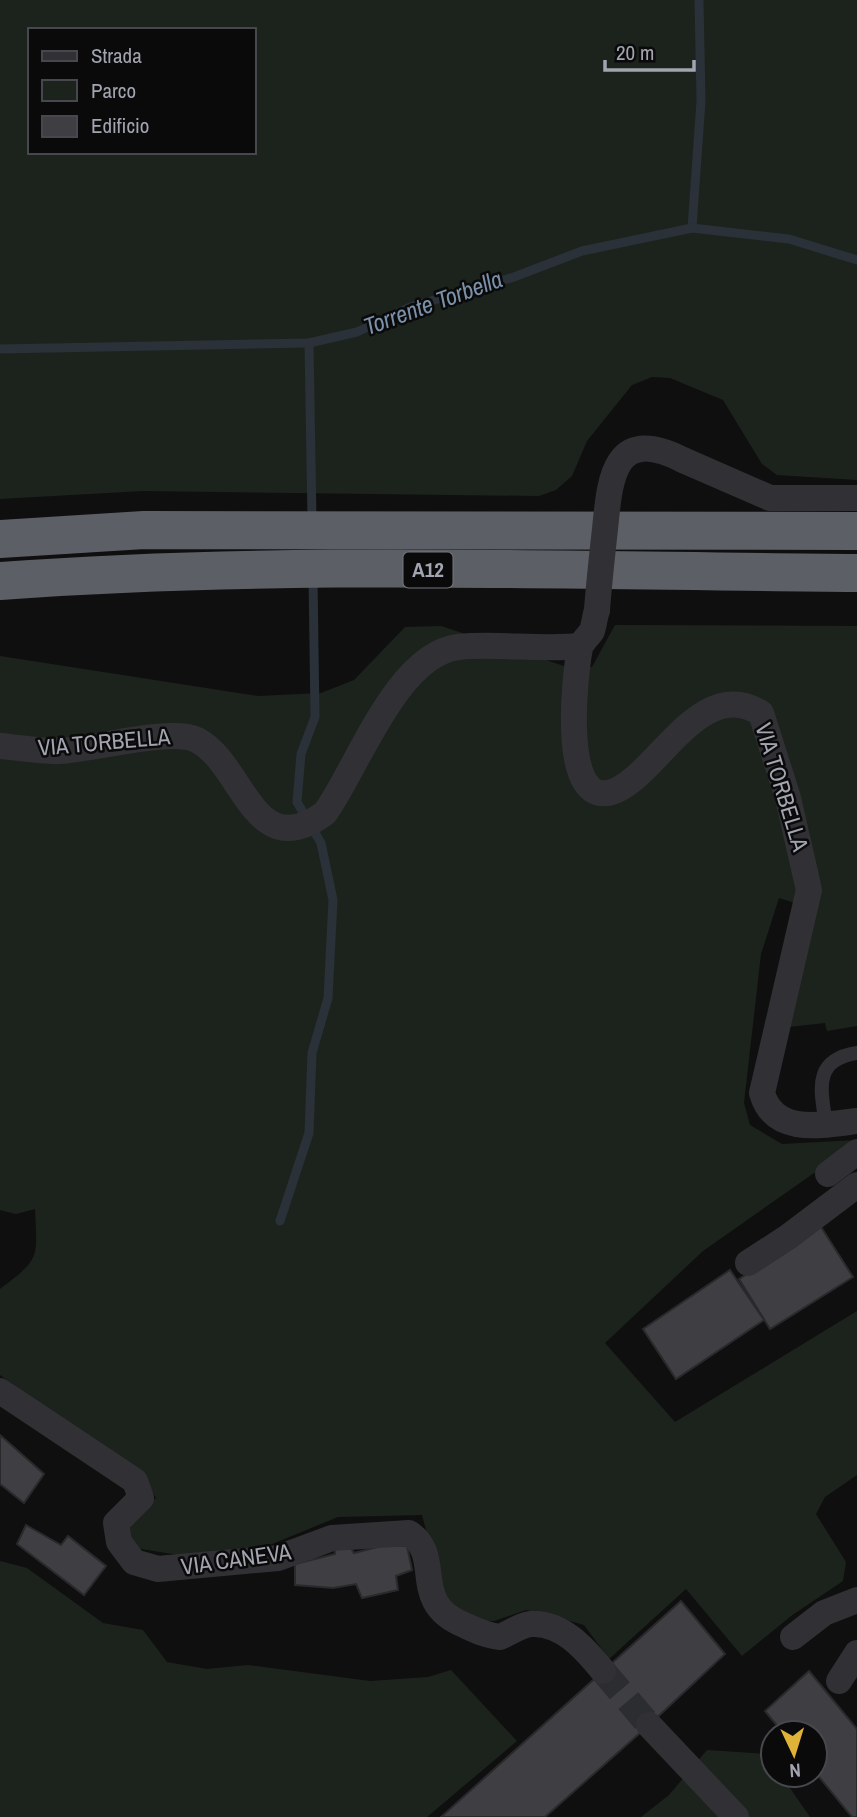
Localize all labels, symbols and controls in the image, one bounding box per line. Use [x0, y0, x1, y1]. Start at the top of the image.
legend [28, 28, 256, 154]
scale bar [605, 28, 694, 72]
text: 20 m [616, 38, 654, 67]
text: Strada [91, 41, 142, 70]
text: Parco [91, 76, 136, 105]
text: Edificio [91, 111, 149, 140]
water label: Torrente Torbella [359, 262, 506, 342]
road number: A12 [404, 552, 452, 588]
street label: VIA TORBELLA [748, 719, 817, 855]
street label: VIA TORBELLA [37, 720, 172, 763]
street label: VIA CANEVA [179, 1535, 293, 1582]
north arrow [759, 1719, 829, 1789]
text: N [789, 1758, 802, 1784]

